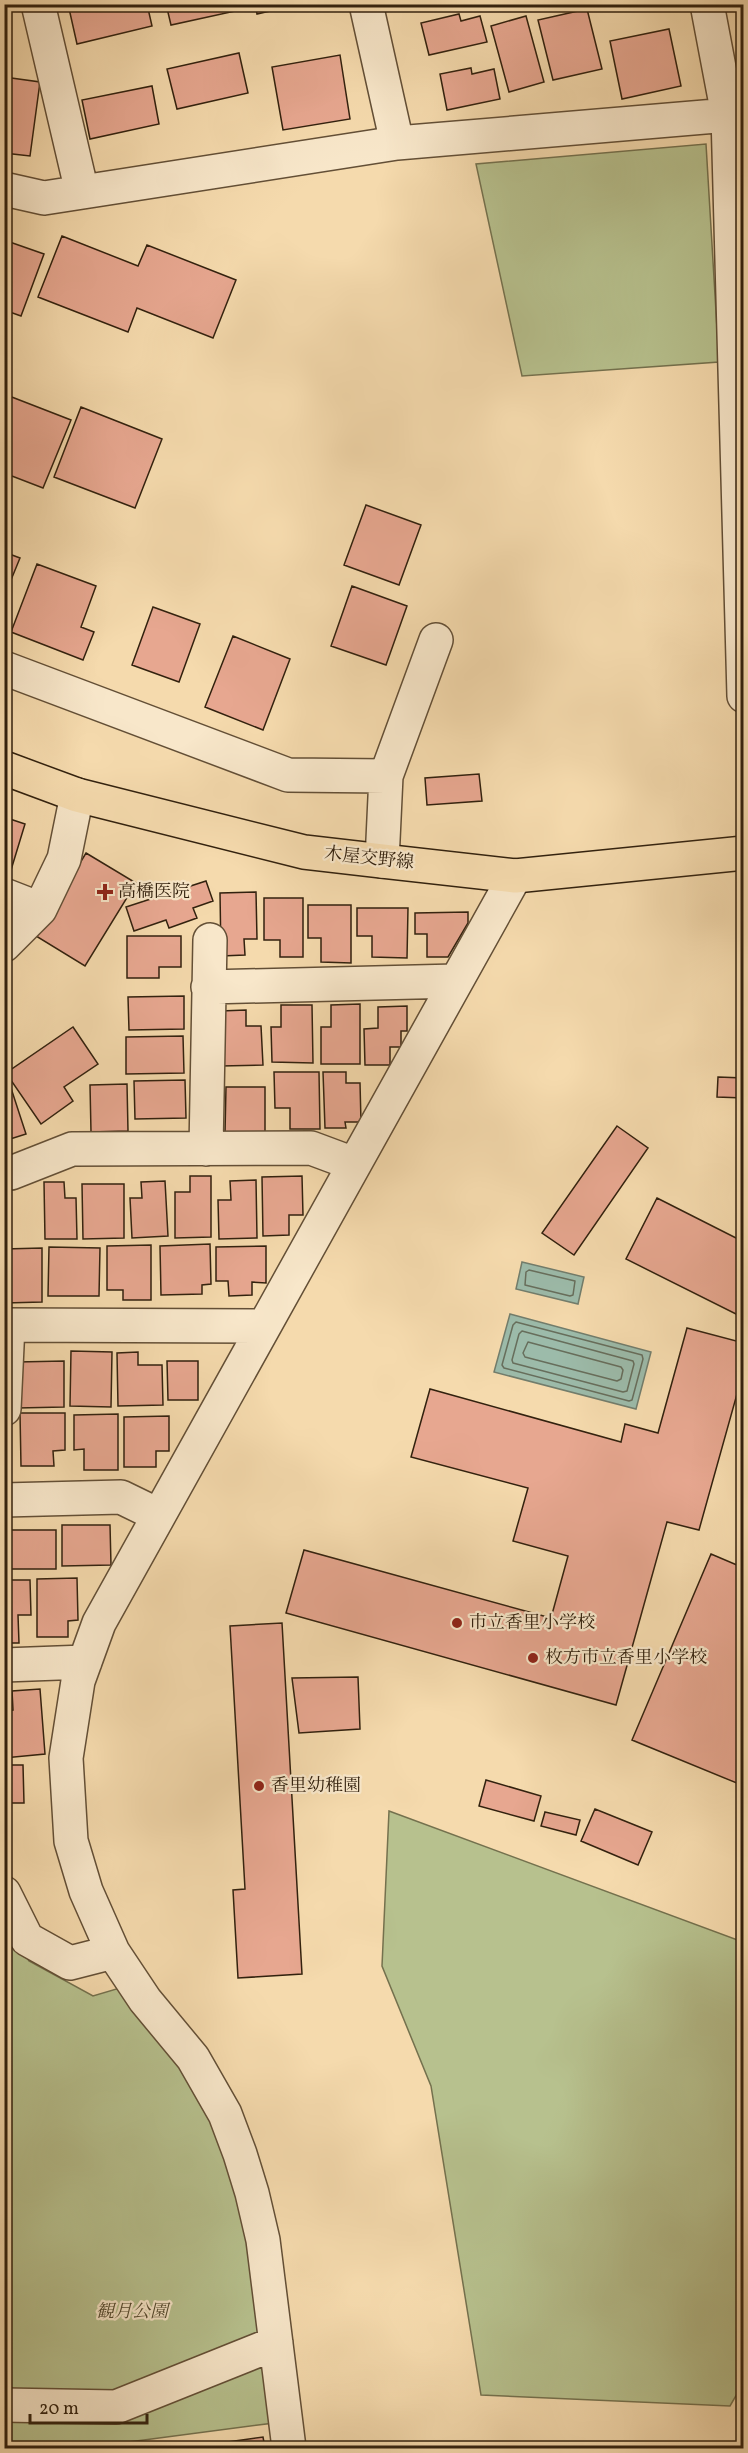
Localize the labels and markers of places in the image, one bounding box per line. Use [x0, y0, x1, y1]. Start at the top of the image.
place label: 高橋医院 [118, 880, 190, 905]
marker: 高橋医院 [96, 883, 114, 901]
place label: 市立香里小学校 [469, 1611, 595, 1636]
marker: 市立香里小学校 [450, 1616, 464, 1630]
place label: 枚方市立香里小学校 [545, 1646, 707, 1671]
marker: 枚方市立香里小学校 [526, 1651, 540, 1665]
place label: 香里幼稚園 [271, 1774, 361, 1799]
marker: 香里幼稚園 [252, 1779, 266, 1793]

